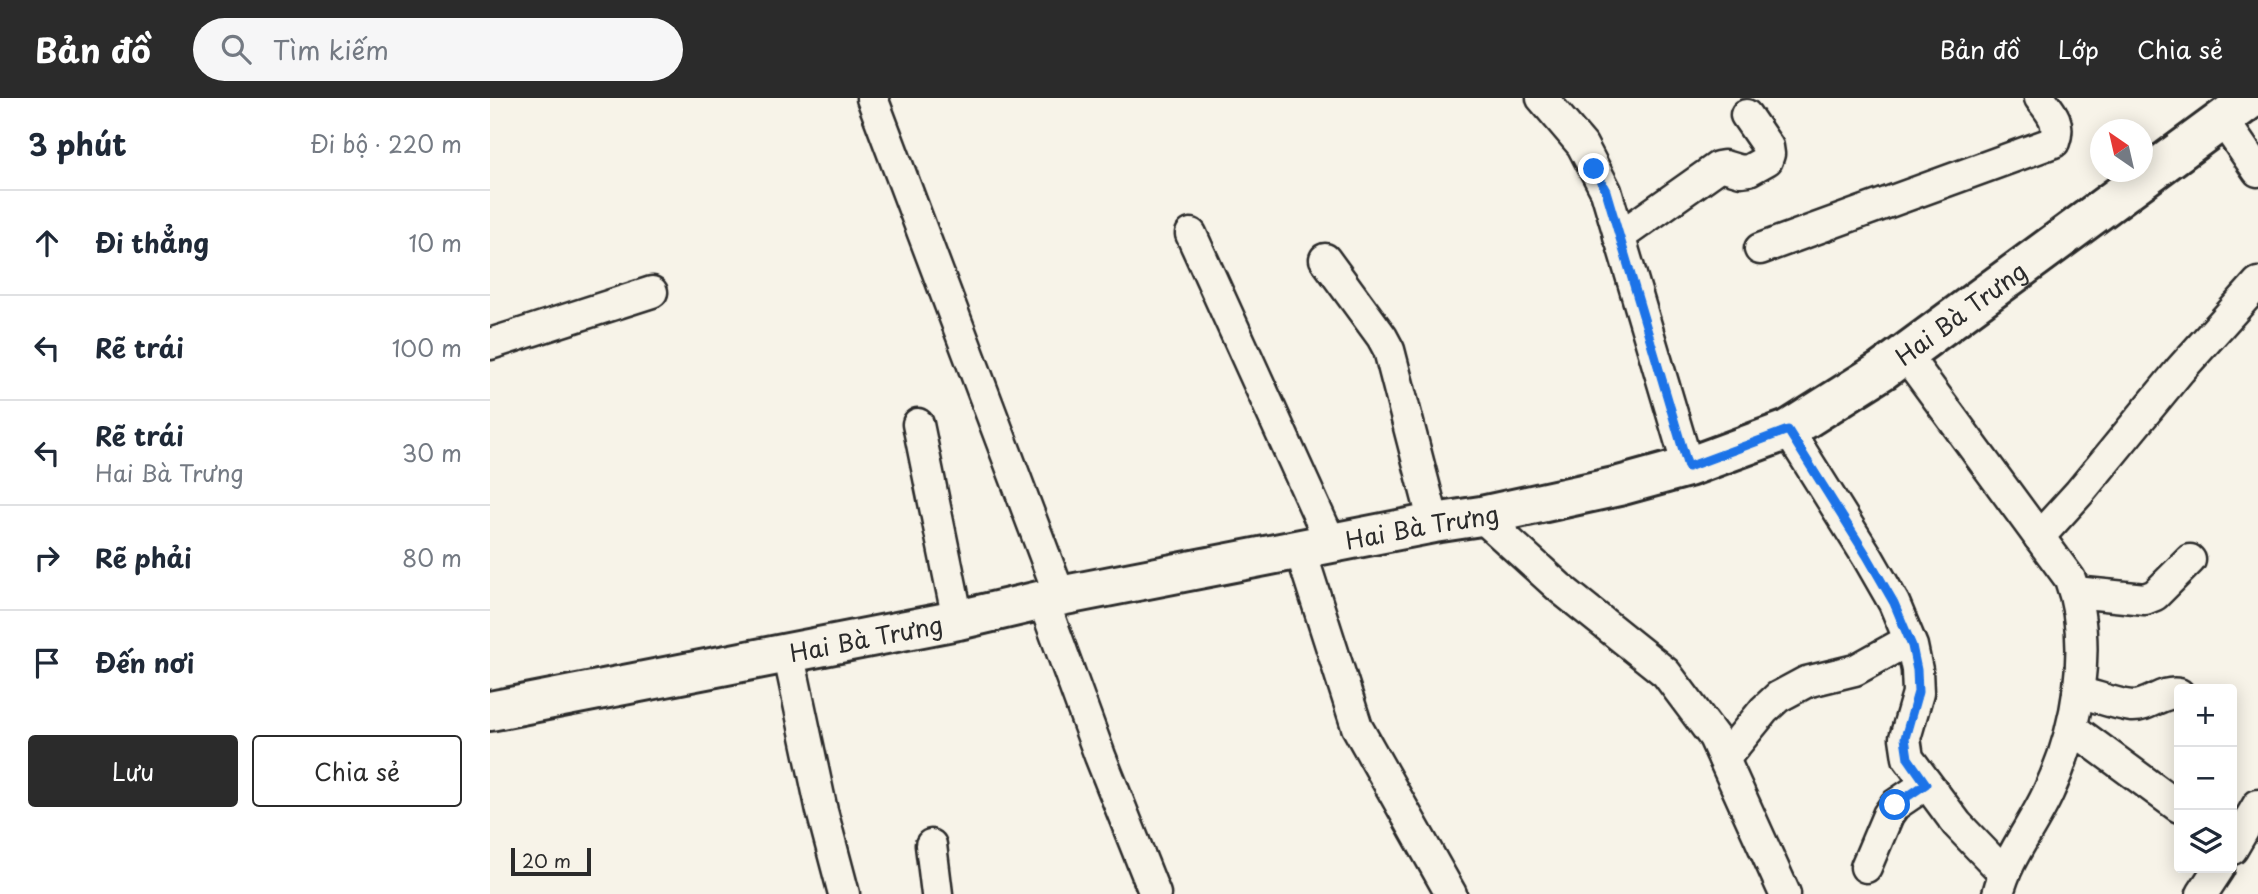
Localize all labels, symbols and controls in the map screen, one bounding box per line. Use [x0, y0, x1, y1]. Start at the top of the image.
search box [193, 18, 683, 81]
text: Bản đồ [35, 24, 151, 74]
icon: search [217, 30, 255, 68]
text: Tìm kiếm [273, 30, 389, 69]
text: Bản đồ [1939, 31, 2020, 67]
text: Lớp [2058, 31, 2099, 67]
text: Chia sẻ [2137, 31, 2223, 67]
north arrow [2090, 119, 2153, 182]
text: 3 phút [28, 121, 127, 166]
text: Đi bộ · 220 m [310, 126, 462, 161]
route end [1578, 153, 1609, 184]
text: Đi thẳng [95, 223, 209, 262]
icon: ahead [28, 224, 66, 262]
text: 10 m [408, 225, 462, 260]
street label: Hai Bà Trưng [1887, 252, 2034, 374]
text: Rẽ trái [95, 328, 184, 367]
icon: left [28, 329, 66, 367]
text: 100 m [392, 330, 462, 365]
text: Rẽ trái [95, 416, 184, 455]
icon: left [28, 434, 66, 472]
text: 30 m [401, 435, 462, 470]
text: Hai Bà Trưng [95, 455, 244, 490]
street label: Hai Bà Trưng [1342, 495, 1502, 558]
text: Rẽ phải [95, 538, 192, 577]
icon: right [28, 539, 66, 577]
text: 80 m [402, 540, 462, 575]
street label: Hai Bà Trưng [786, 605, 946, 670]
text: Đến nơi [95, 643, 194, 682]
icon: arrive [28, 644, 66, 682]
map controls [2174, 684, 2237, 873]
button: + [2174, 684, 2237, 747]
button: Lưu [28, 735, 238, 807]
button: Chia sẻ [252, 735, 462, 807]
button: − [2174, 747, 2237, 810]
route start [1879, 789, 1910, 820]
button: layers [2174, 810, 2237, 873]
scale bar [511, 845, 592, 877]
text: 20 m [522, 846, 571, 874]

